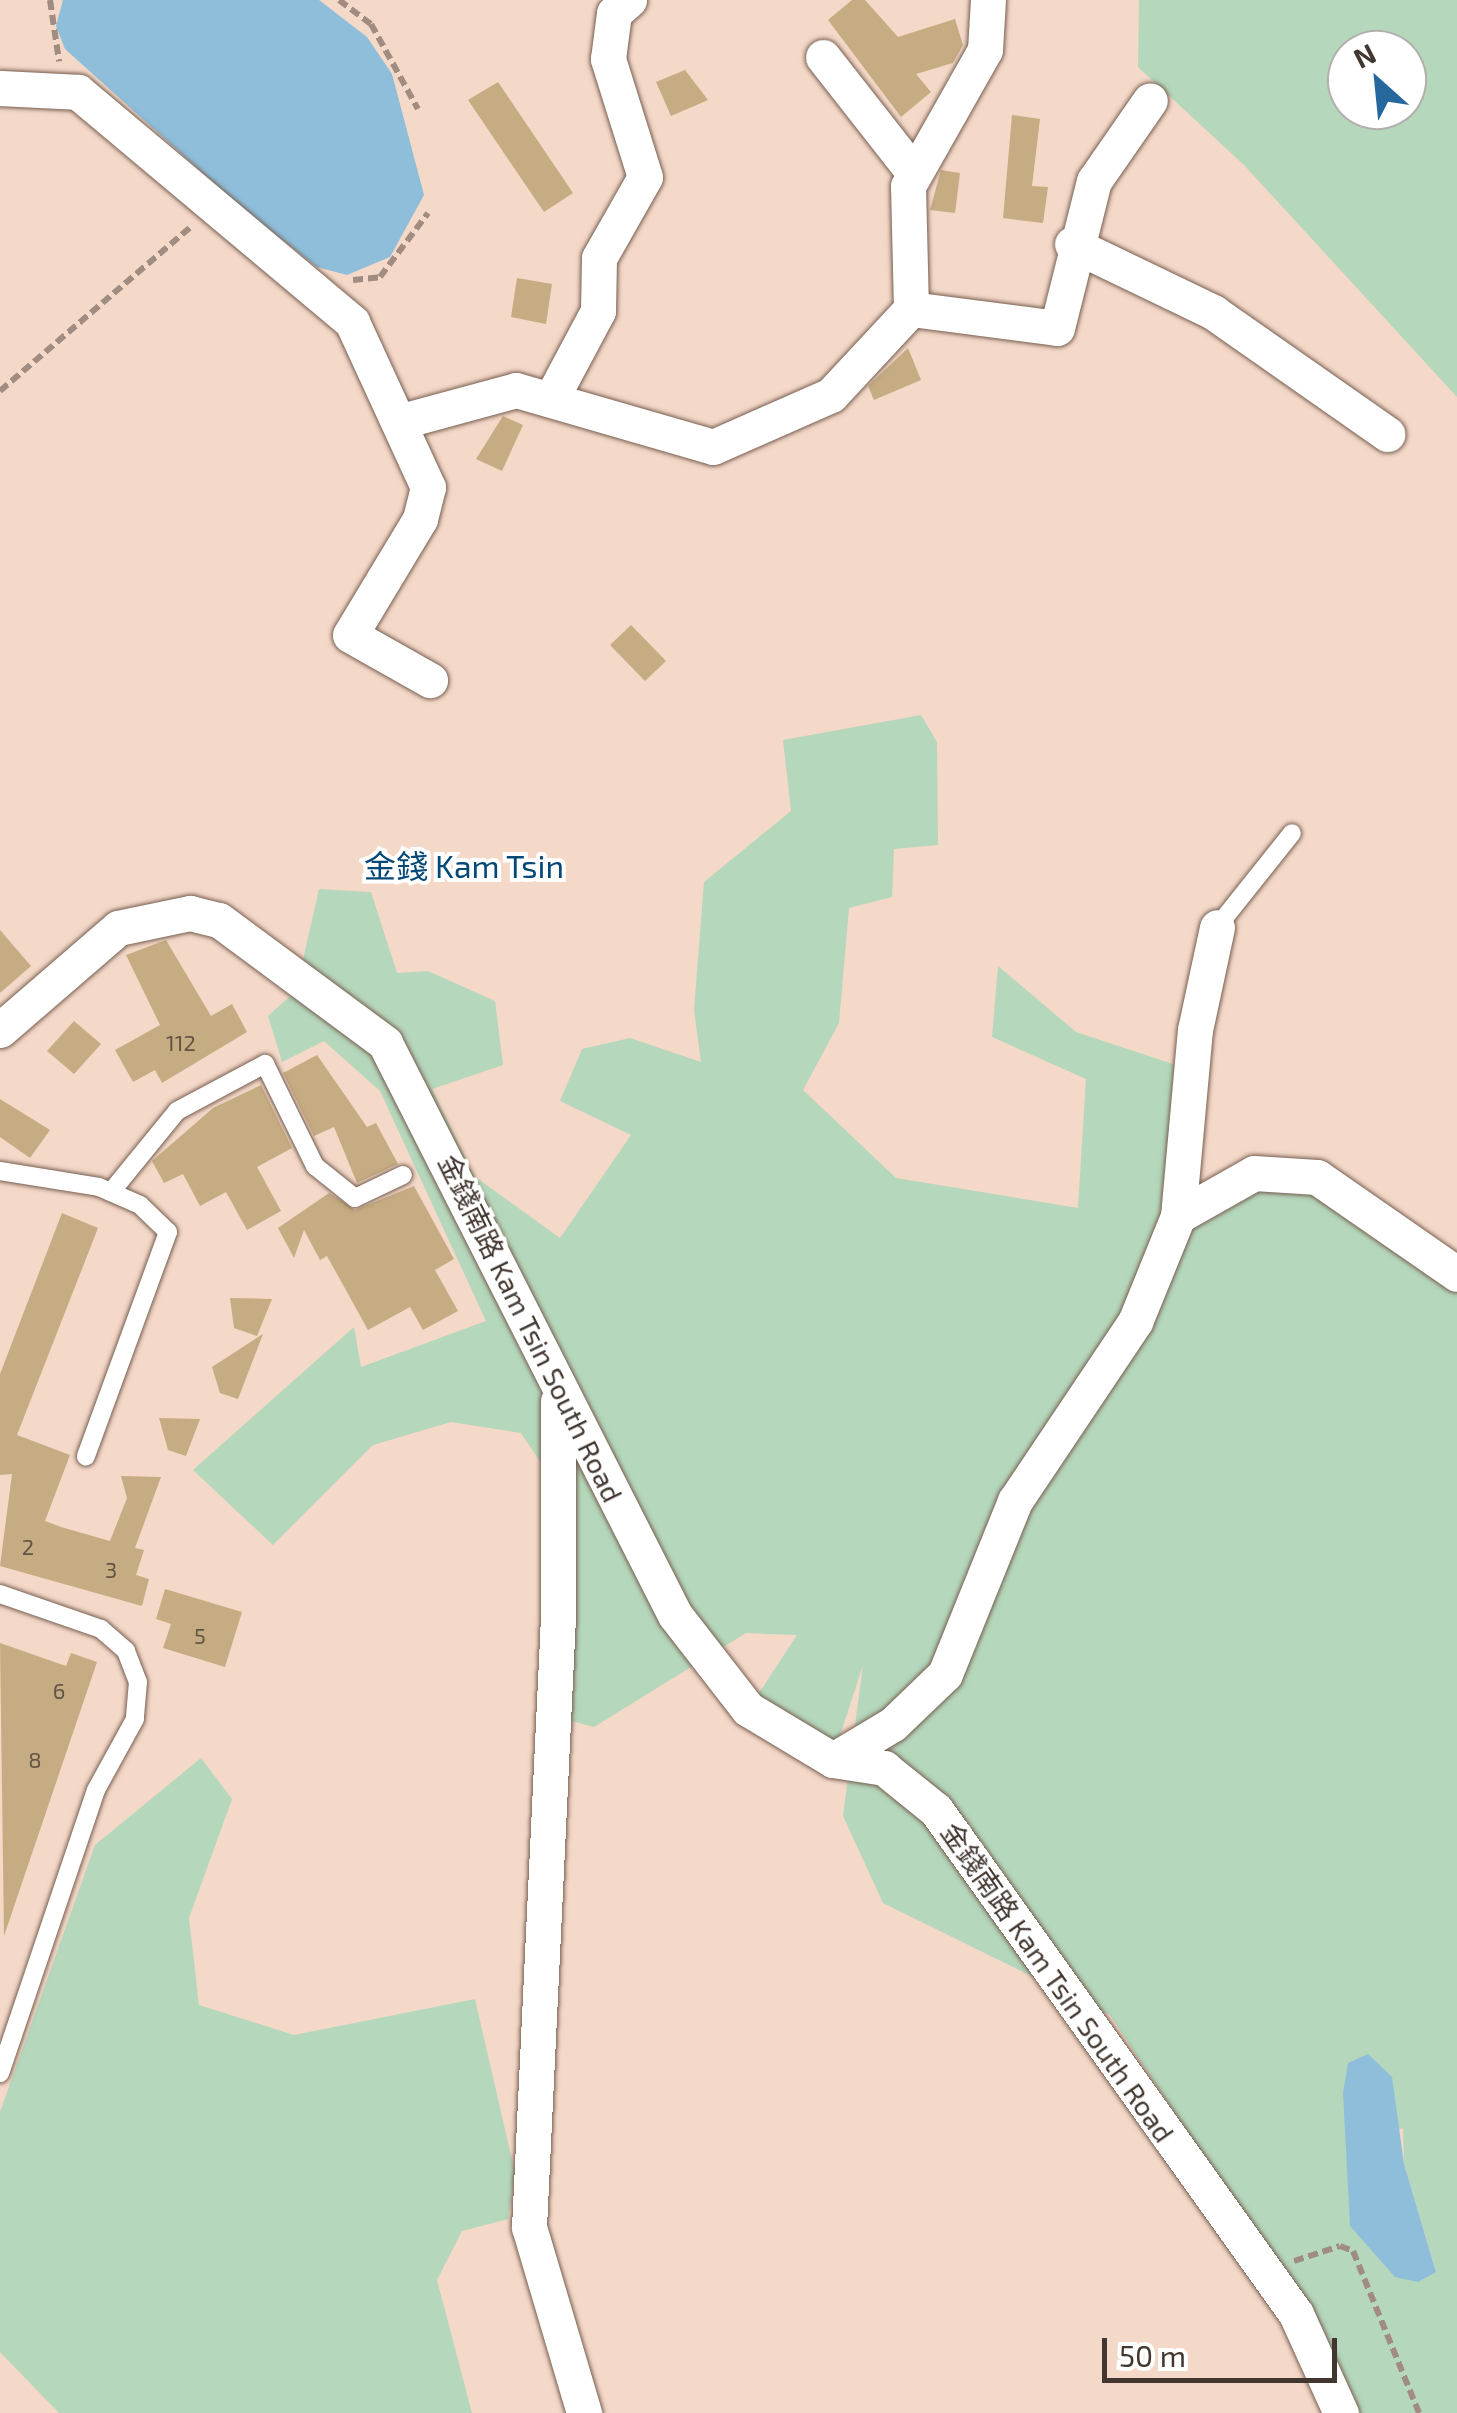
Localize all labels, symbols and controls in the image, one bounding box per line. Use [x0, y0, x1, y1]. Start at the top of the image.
north arrow [1327, 30, 1427, 130]
text: N [1348, 35, 1381, 75]
district label: 金錢 Kam Tsin [364, 846, 564, 884]
house number: 112 [166, 1030, 196, 1056]
street label: 金錢南路 Kam Tsin South Road [432, 1148, 630, 1508]
house number: 2 [22, 1534, 34, 1560]
house number: 3 [105, 1557, 117, 1583]
house number: 5 [194, 1623, 206, 1649]
house number: 6 [53, 1678, 65, 1704]
house number: 8 [28, 1747, 42, 1773]
street label: 金錢南路 Kam Tsin South Road [934, 1815, 1182, 2149]
scale bar [1107, 2318, 1342, 2380]
text: 50 m [1119, 2337, 1186, 2373]

